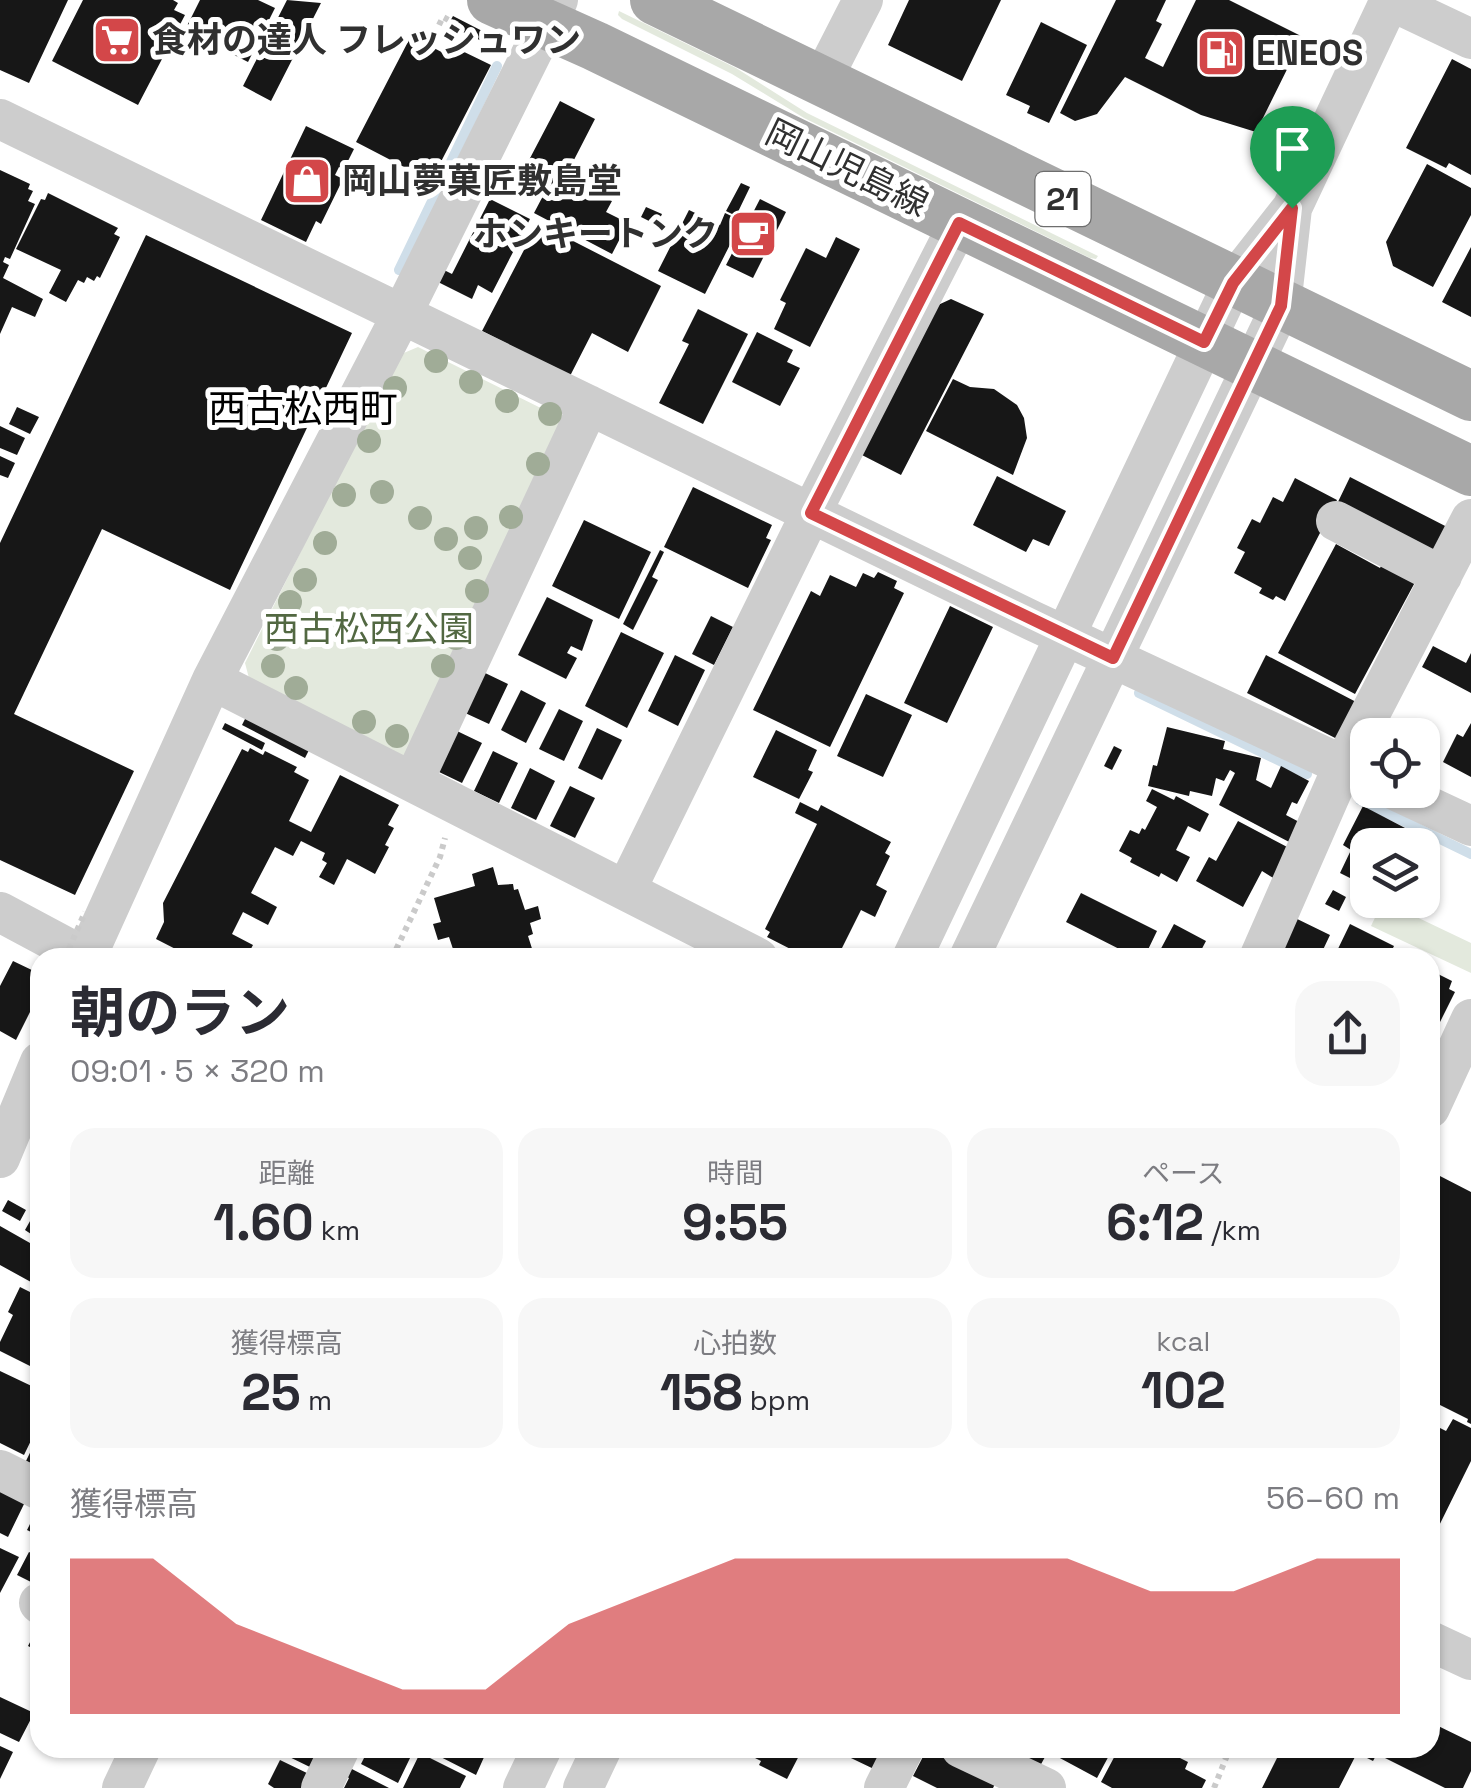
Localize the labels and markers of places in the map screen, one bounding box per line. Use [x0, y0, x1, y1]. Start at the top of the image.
supermarket icon: 食材の達人 フレッシュワン [91, 14, 143, 66]
place label: 食材の達人 フレッシュワン [152, 18, 581, 62]
fuel station icon: ENEOS [1195, 27, 1247, 79]
place label: ENEOS [1256, 31, 1363, 75]
pin [1250, 106, 1335, 209]
shop icon: 岡山夢菓匠敷島堂 [281, 155, 333, 207]
place label: 岡山夢菓匠敷島堂 [342, 159, 622, 203]
cafe icon: ホンキートンク [727, 208, 779, 260]
place label: ホンキートンク [473, 212, 718, 256]

